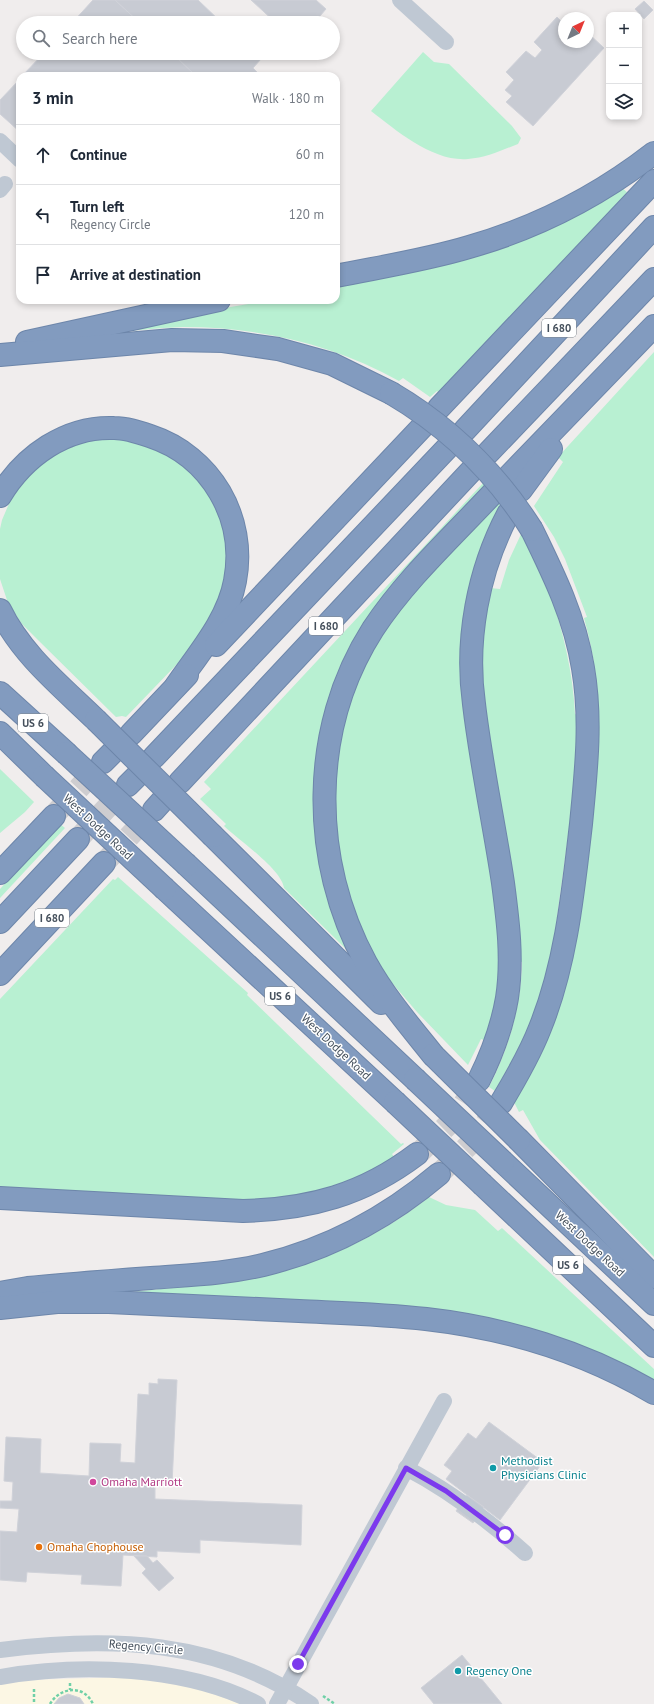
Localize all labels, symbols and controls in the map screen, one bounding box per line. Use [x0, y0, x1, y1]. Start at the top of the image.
north arrow [558, 12, 594, 48]
map controls [606, 12, 642, 120]
button: + [606, 12, 642, 48]
search box [16, 16, 340, 60]
icon: search [30, 27, 52, 49]
text: Search here [62, 29, 138, 48]
button: − [606, 48, 642, 84]
button: layers [606, 84, 642, 120]
text: 3 min [32, 87, 73, 109]
text: Walk · 180 m [252, 90, 324, 107]
icon: ahead [32, 144, 54, 166]
text: Continue [70, 145, 127, 164]
text: 60 m [296, 146, 324, 163]
text: Turn left [70, 197, 124, 216]
icon: left [32, 204, 54, 226]
text: 120 m [289, 206, 324, 223]
text: Regency Circle [70, 216, 151, 233]
icon: arrive [32, 264, 54, 286]
text: Arrive at destination [70, 265, 201, 284]
road number: I 680 [542, 319, 576, 337]
road number: I 680 [309, 617, 343, 635]
road number: US 6 [18, 714, 48, 732]
street label: West Dodge Road [60, 791, 136, 863]
road number: I 680 [35, 909, 69, 927]
road number: US 6 [265, 987, 295, 1005]
street label: West Dodge Road [298, 1011, 374, 1083]
street label: West Dodge Road [552, 1208, 628, 1280]
road number: US 6 [553, 1256, 583, 1274]
place label: Methodist Physicians Clinic [501, 1453, 587, 1482]
marker: Methodist Physicians Clinic [488, 1463, 498, 1473]
place label: Omaha Marriott [101, 1474, 182, 1489]
marker: Omaha Marriott [88, 1477, 98, 1487]
route start [496, 1526, 514, 1544]
place label: Omaha Chophouse [47, 1539, 144, 1554]
marker: Omaha Chophouse [34, 1542, 44, 1552]
street label: Regency Circle [108, 1636, 184, 1657]
route end [289, 1655, 307, 1673]
place label: Regency One [466, 1663, 532, 1678]
marker: Regency One [453, 1666, 463, 1676]

